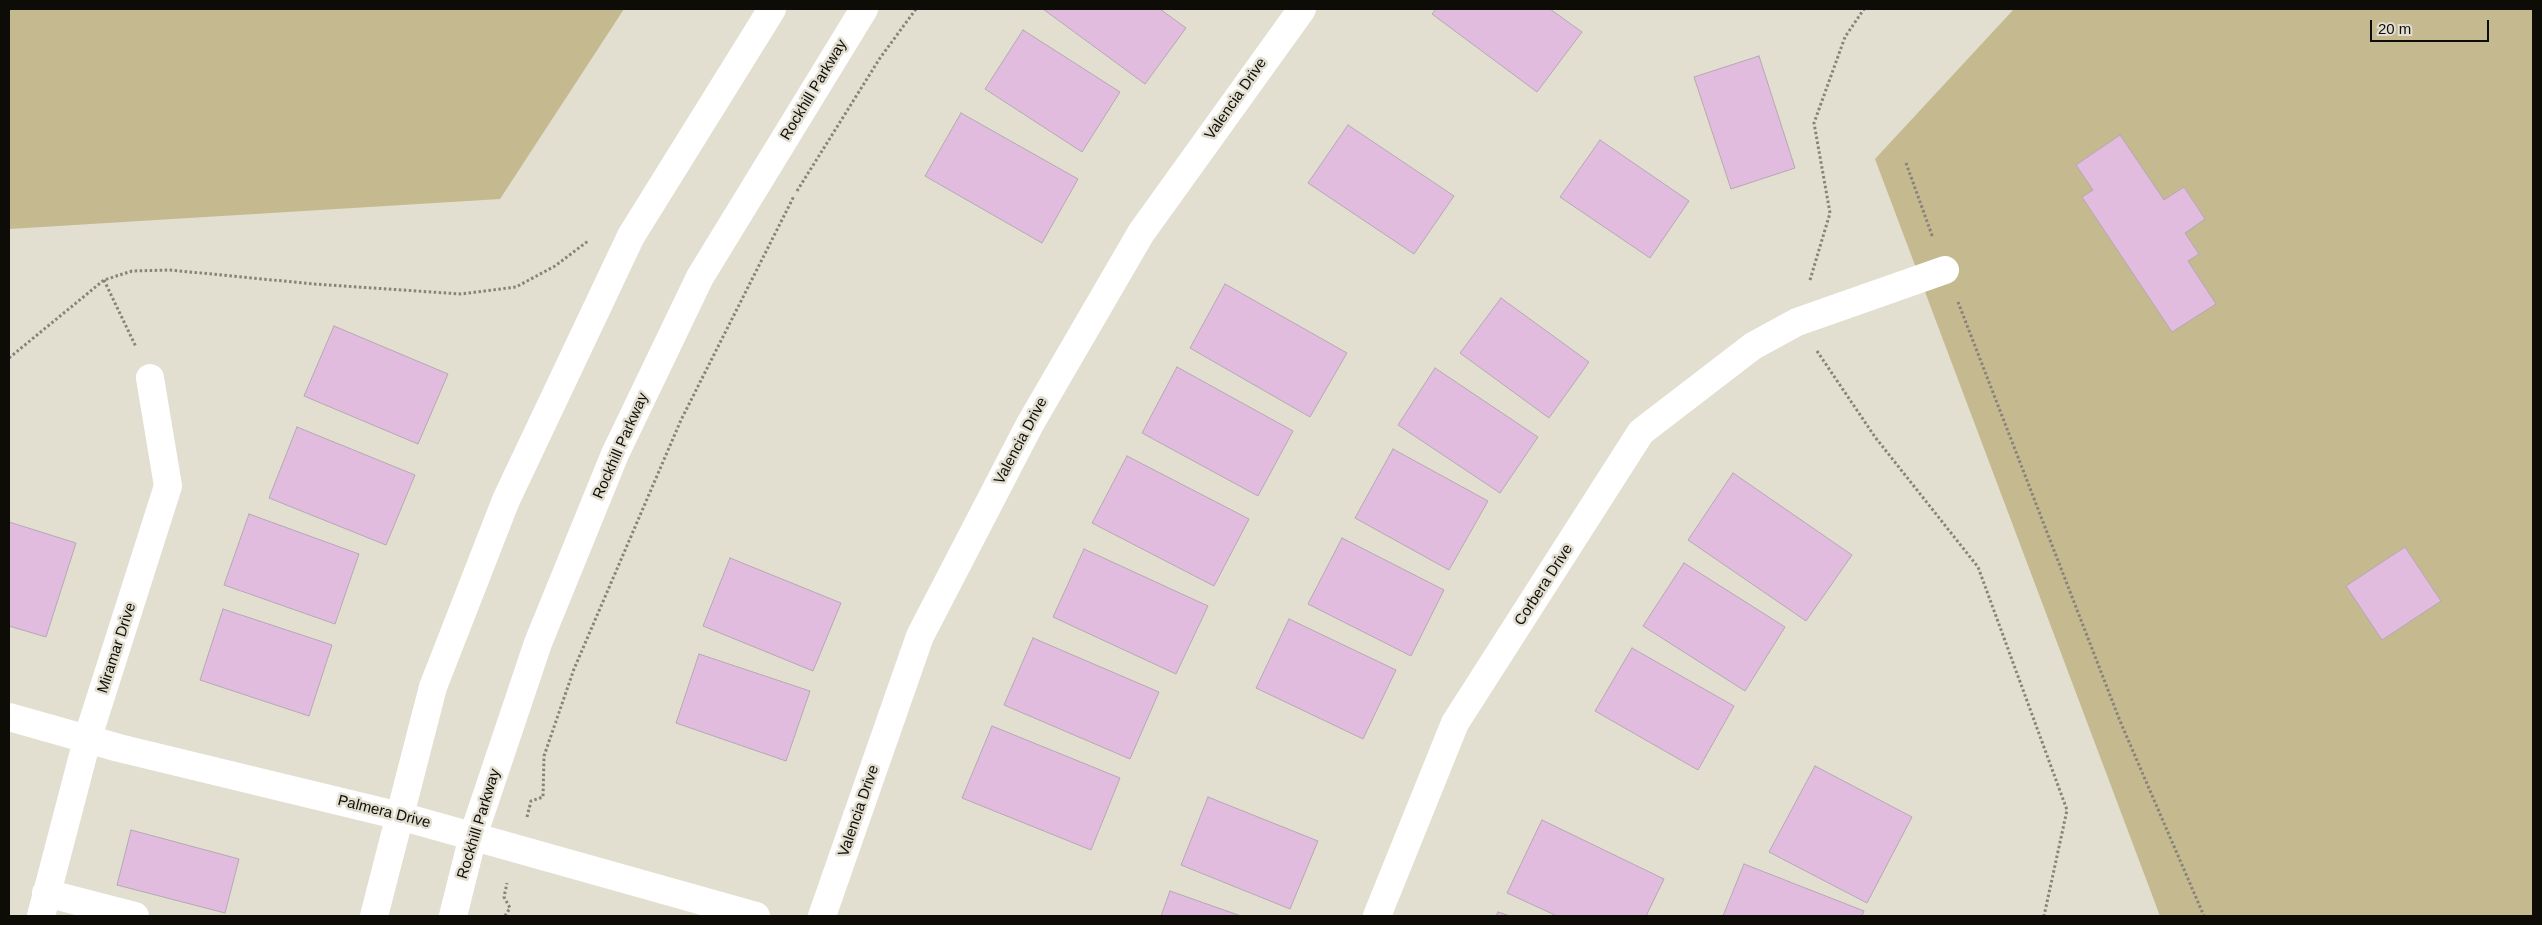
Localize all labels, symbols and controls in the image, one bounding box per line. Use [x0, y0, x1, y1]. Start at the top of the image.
scale bar [2372, 10, 2491, 42]
text: 20 m [2378, 20, 2411, 37]
street label: Rockhill Parkway [777, 36, 851, 144]
street label: Valencia Drive [1201, 55, 1271, 143]
street label: Rockhill Parkway [590, 390, 652, 502]
street label: Valencia Drive [991, 395, 1051, 487]
street label: Corbera Drive [1511, 541, 1577, 629]
street label: Miramar Drive [94, 600, 140, 696]
street label: Valencia Drive [835, 763, 883, 859]
street label: Rockhill Parkway [454, 767, 504, 881]
street label: Palmera Drive [336, 792, 432, 832]

